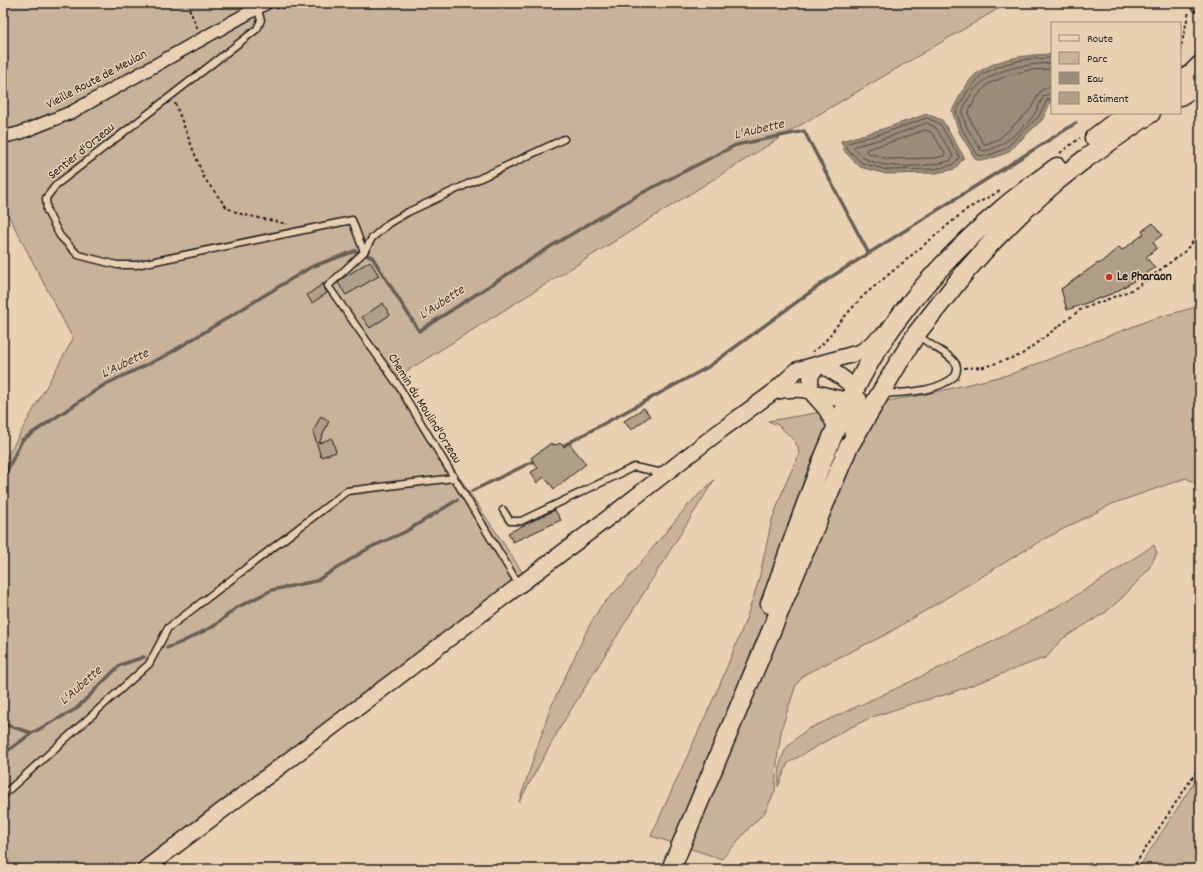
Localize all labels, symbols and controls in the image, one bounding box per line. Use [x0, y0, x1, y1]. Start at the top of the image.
legend [1051, 22, 1181, 114]
text: Route [1087, 31, 1113, 48]
street label: Vieille Route de Meulan [43, 45, 151, 115]
text: Parc [1087, 51, 1108, 68]
text: Eau [1087, 71, 1103, 88]
text: Bâtiment [1087, 91, 1129, 108]
water label: L'Aubette [732, 114, 787, 145]
street label: Sentier d'Orzeau [44, 119, 120, 185]
place label: Le Pharaon [1117, 268, 1172, 287]
marker: Le Pharaon [1104, 272, 1114, 282]
water label: L'Aubette [415, 280, 469, 325]
water label: L'Aubette [98, 343, 153, 384]
street label: Chemin du Moulind'Orzeau [382, 350, 466, 468]
water label: L'Aubette [55, 661, 107, 710]

